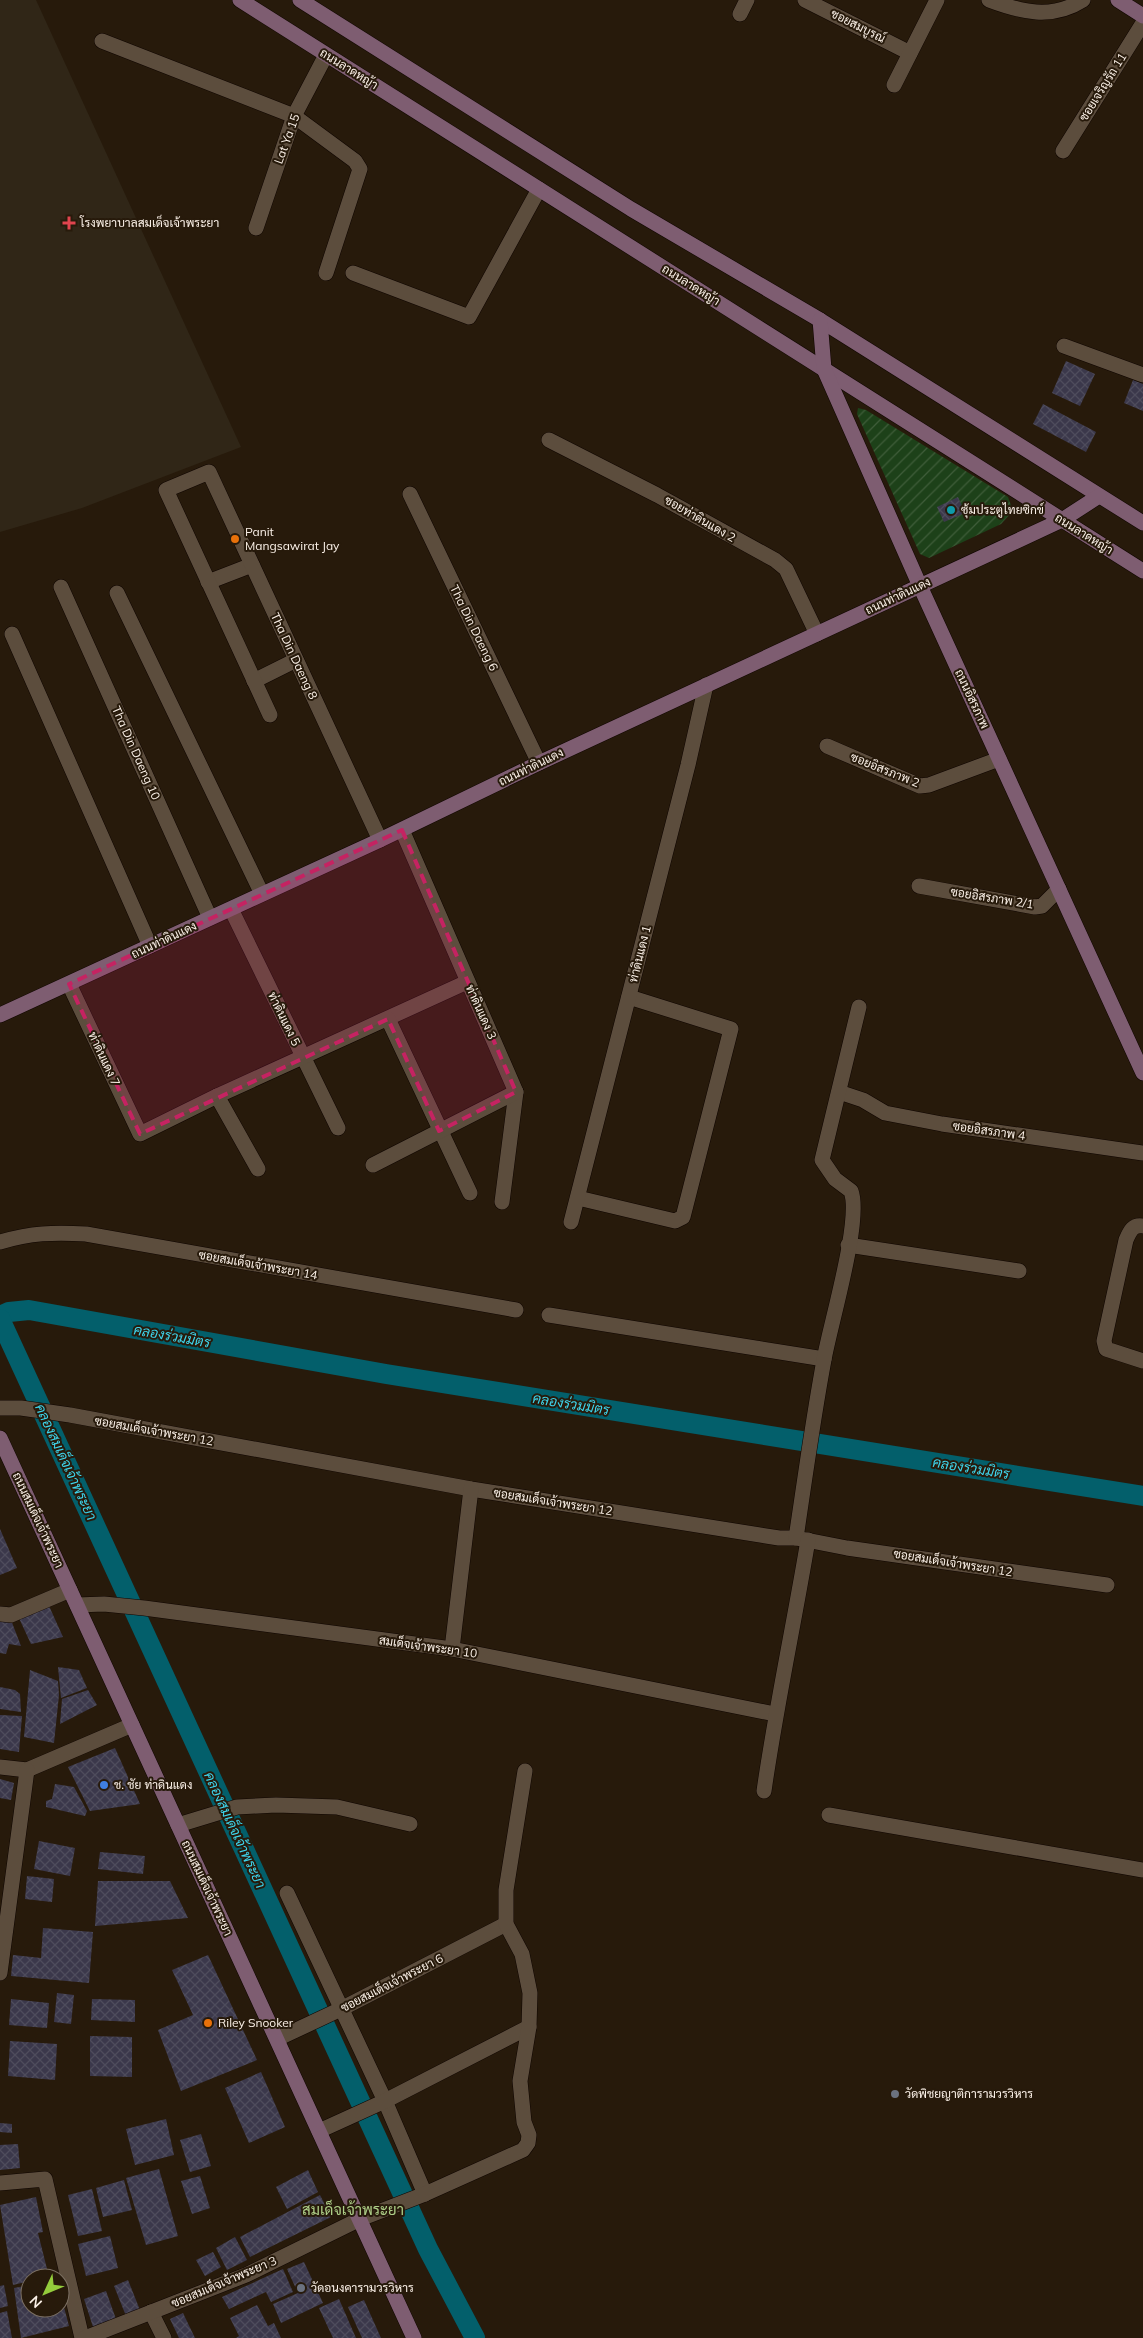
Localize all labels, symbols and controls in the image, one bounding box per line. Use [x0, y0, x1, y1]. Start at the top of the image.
street label: ซอยสมบูรณ์ [828, 5, 888, 47]
street label: ถนนลาดหญ้า [317, 45, 381, 92]
street label: ซอยเจริญรัถ 11 [1076, 50, 1130, 124]
street label: Lat Ya 15 [271, 112, 302, 166]
place label: โรงพยาบาลสมเด็จเจ้าพระยา [79, 214, 219, 230]
marker: โรงพยาบาลสมเด็จเจ้าพระยา [62, 216, 76, 230]
street label: ถนนลาดหญ้า [659, 261, 723, 308]
street label: ซอยท่าดินแดง 2 [662, 492, 738, 545]
place label: ซุ้มประตูไทยซิกข์ [961, 502, 1044, 519]
marker: ซุ้มประตูไทยซิกข์ [945, 504, 957, 516]
street label: ถนนลาดหญ้า [1052, 510, 1116, 557]
place label: Panit Mangsawirat Jay [245, 524, 340, 553]
marker: Panit Mangsawirat Jay [229, 533, 241, 545]
street label: ถนนท่าดินแดง [863, 574, 933, 617]
street label: Tha Din Daeng 6 [447, 582, 502, 673]
street label: Tha Din Daeng 8 [268, 610, 321, 702]
street label: ถนนอิสรภาพ [952, 667, 993, 731]
street label: Tha Din Daeng 10 [109, 704, 164, 802]
street label: ถนนท่าดินแดง [496, 744, 566, 789]
street label: ซอยอิสรภาพ 2 [848, 749, 922, 790]
street label: ซอยอิสรภาพ 2/1 [949, 884, 1035, 911]
street label: ถนนท่าดินแดง [129, 918, 199, 961]
street label: ท่าดินแดง 1 [625, 924, 654, 984]
street label: ท่าดินแดง 3 [463, 982, 500, 1041]
street label: ท่าดินแดง 5 [265, 989, 304, 1048]
street label: ท่าดินแดง 7 [85, 1029, 124, 1088]
street label: ซอยอิสรภาพ 4 [952, 1118, 1026, 1143]
street label: ซอยสมเด็จเจ้าพระยา 14 [197, 1246, 319, 1282]
water label: คลองร่วมมิตร [132, 1320, 213, 1352]
water label: คลองร่วมมิตร [531, 1389, 612, 1419]
water label: คลองสมเด็จเจ้าพระยา [31, 1401, 101, 1523]
street label: ซอยสมเด็จเจ้าพระยา 12 [93, 1412, 215, 1448]
water label: คลองร่วมมิตร [931, 1453, 1012, 1483]
street label: ถนนสมเด็จเจ้าพระยา [10, 1469, 68, 1570]
street label: ซอยสมเด็จเจ้าพระยา 12 [492, 1484, 614, 1518]
street label: ซอยสมเด็จเจ้าพระยา 12 [892, 1545, 1014, 1579]
street label: สมเด็จเจ้าพระยา 10 [378, 1631, 478, 1661]
water label: คลองสมเด็จเจ้าพระยา [200, 1769, 270, 1891]
place label: ช. ชัย ท่าดินแดง [114, 1777, 192, 1792]
marker: ช. ชัย ท่าดินแดง [98, 1779, 110, 1791]
street label: ถนนสมเด็จเจ้าพระยา [179, 1837, 237, 1938]
street label: ซอยสมเด็จเจ้าพระยา 6 [337, 1949, 446, 2015]
place label: Riley Snooker [218, 2015, 294, 2030]
marker: Riley Snooker [202, 2017, 214, 2029]
place label: วัดพิชยญาติการามวรวิหาร [905, 2086, 1033, 2101]
marker: วัดพิชยญาติการามวรวิหาร [889, 2088, 901, 2100]
district label: สมเด็จเจ้าพระยา [302, 2199, 404, 2219]
street label: ซอยสมเด็จเจ้าพระยา 3 [168, 2252, 279, 2311]
north arrow [20, 2268, 70, 2318]
place label: วัดอนงคารามวรวิหาร [311, 2280, 414, 2295]
marker: วัดอนงคารามวรวิหาร [295, 2282, 307, 2294]
text: N [26, 2292, 46, 2312]

